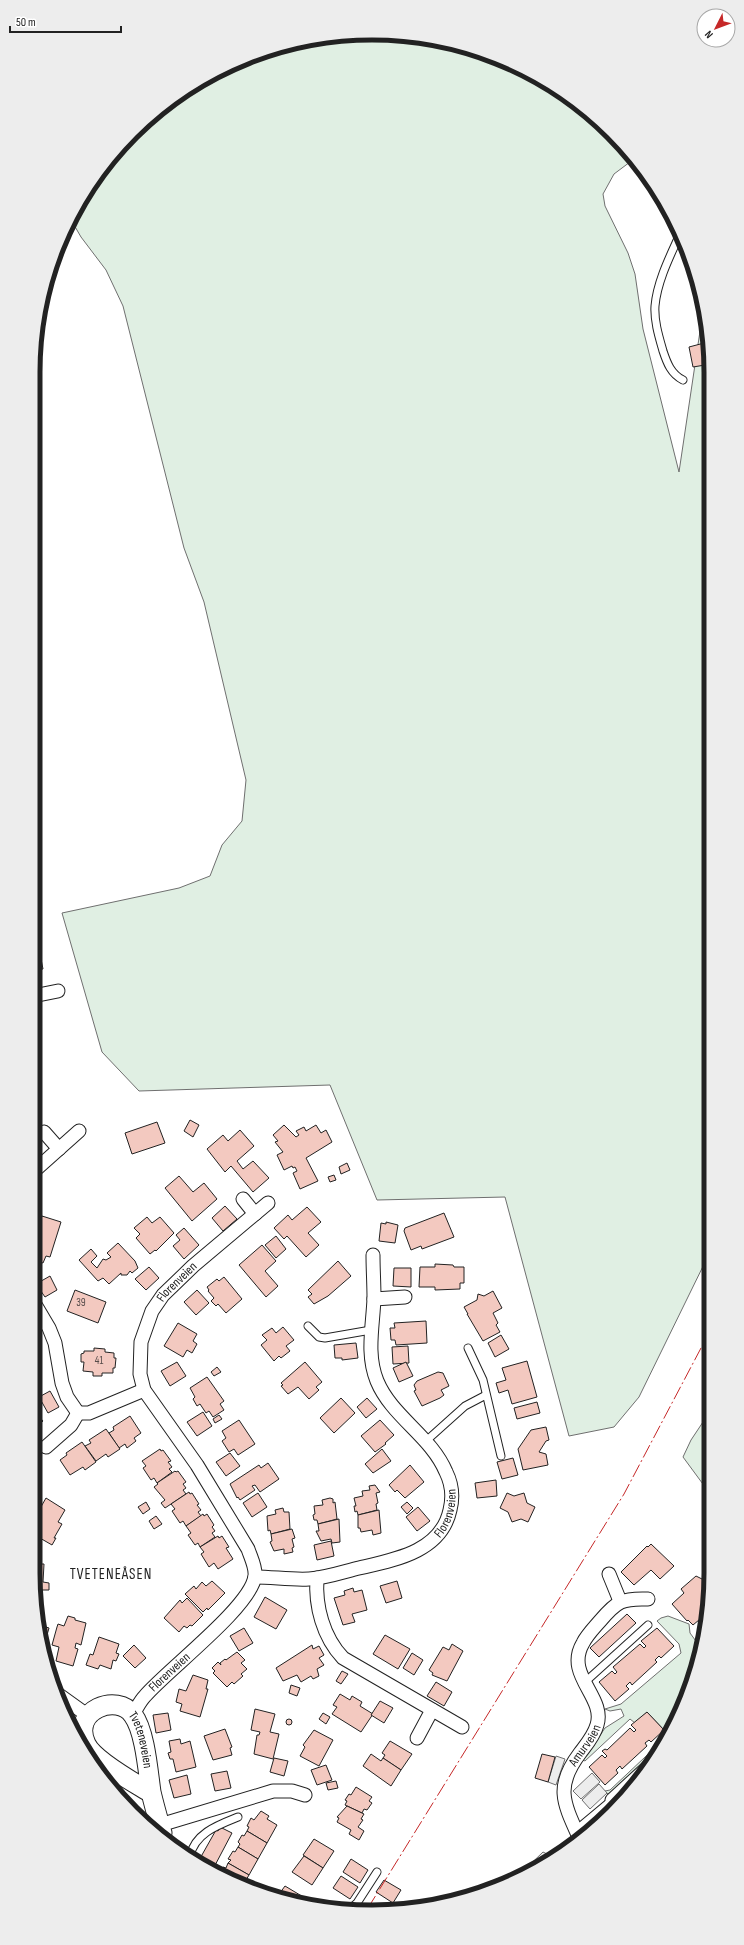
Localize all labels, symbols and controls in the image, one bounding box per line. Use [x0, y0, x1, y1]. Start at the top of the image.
scale bar [10, 8, 121, 34]
north arrow [696, 8, 736, 48]
text: 50 m [16, 15, 36, 30]
text: N [702, 28, 716, 41]
street label: Florenveien [153, 1258, 200, 1305]
house number: 39 [76, 1296, 86, 1309]
house number: 41 [95, 1354, 103, 1367]
street label: Florenveien [431, 1488, 460, 1541]
district label: TVETENEÅSEN [70, 1565, 152, 1584]
street label: Florenveien [145, 1649, 193, 1695]
street label: Tveteneveien [125, 1708, 156, 1769]
street label: Amurveien [565, 1723, 605, 1770]

